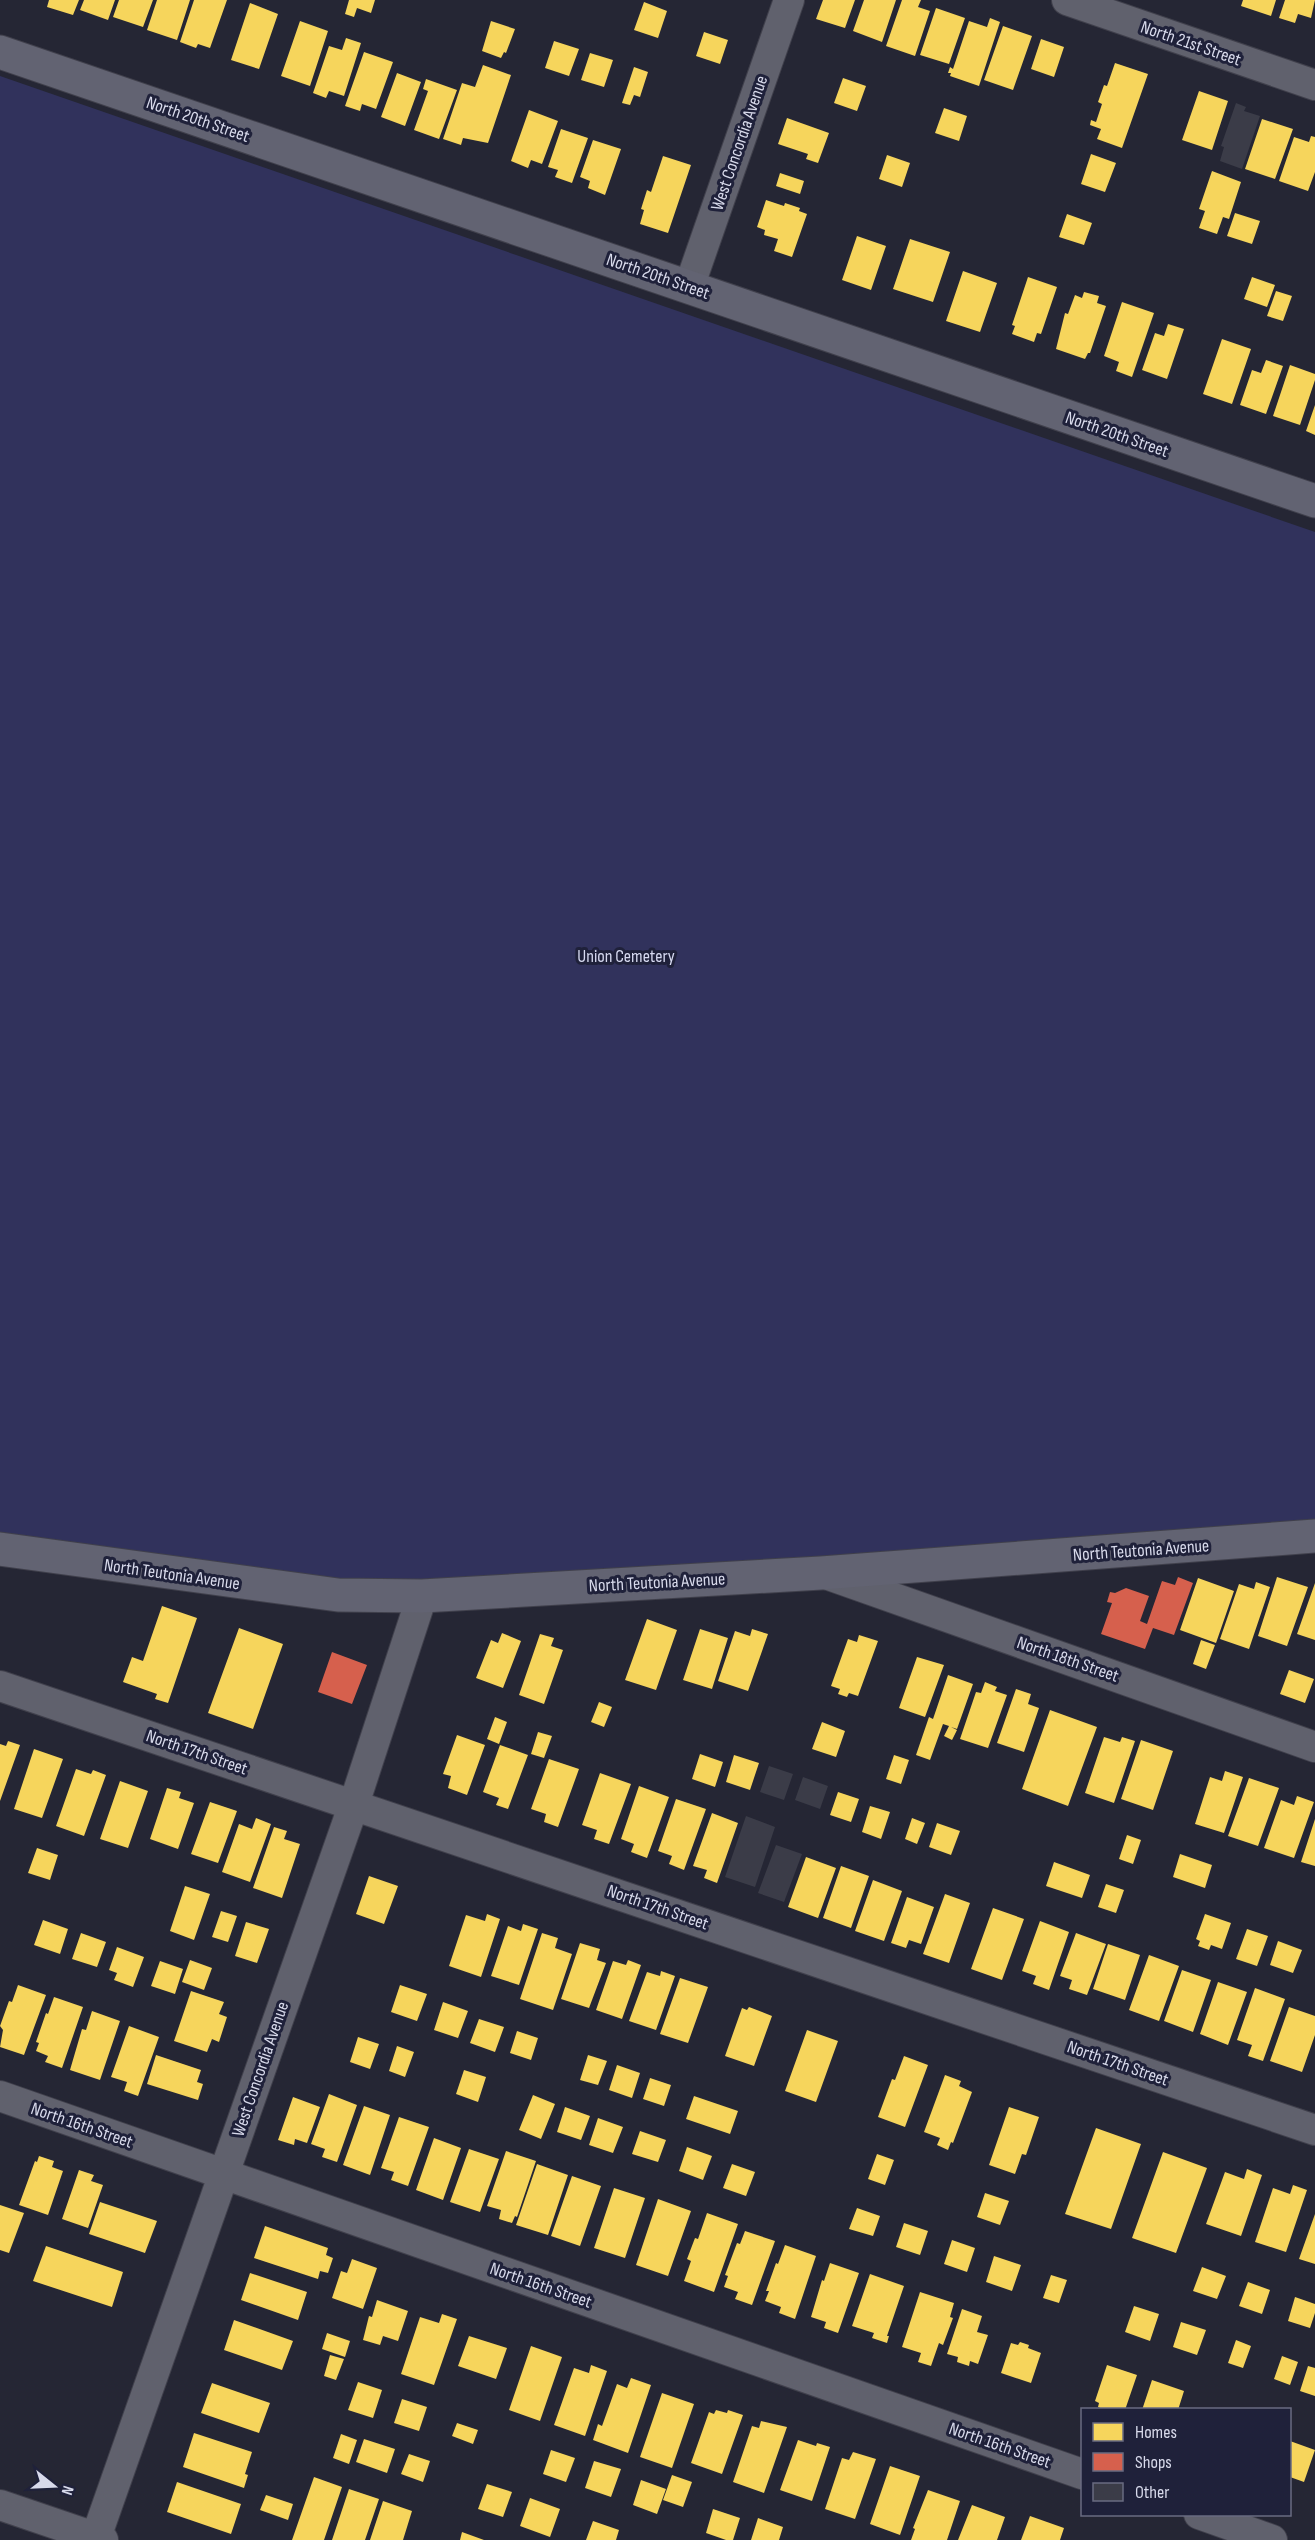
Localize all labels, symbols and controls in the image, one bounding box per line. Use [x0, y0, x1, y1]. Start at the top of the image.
street label: North 21st Street [1138, 17, 1244, 71]
street label: West Concordia Avenue [707, 73, 772, 213]
street label: North 20th Street [144, 92, 253, 147]
street label: North 20th Street [604, 249, 713, 304]
street label: North 20th Street [1063, 407, 1172, 462]
park label: Union Cemetery [577, 946, 675, 967]
street label: North Teutonia Avenue [1072, 1535, 1210, 1566]
street label: North Teutonia Avenue [103, 1555, 241, 1594]
street label: North Teutonia Avenue [588, 1568, 726, 1597]
street label: North 18th Street [1014, 1632, 1122, 1687]
street label: North 17th Street [143, 1725, 251, 1780]
street label: North 17th Street [604, 1880, 712, 1935]
street label: West Concordia Avenue [228, 1999, 293, 2139]
street label: North 17th Street [1064, 2036, 1172, 2091]
street label: North 16th Street [28, 2098, 136, 2153]
street label: North 16th Street [487, 2258, 595, 2313]
legend [1081, 2408, 1291, 2516]
street label: North 16th Street [946, 2418, 1054, 2473]
text: Homes [1135, 2422, 1177, 2443]
text: Shops [1135, 2452, 1172, 2473]
north arrow [24, 2456, 84, 2516]
text: Other [1135, 2482, 1169, 2503]
text: N [56, 2483, 77, 2497]

